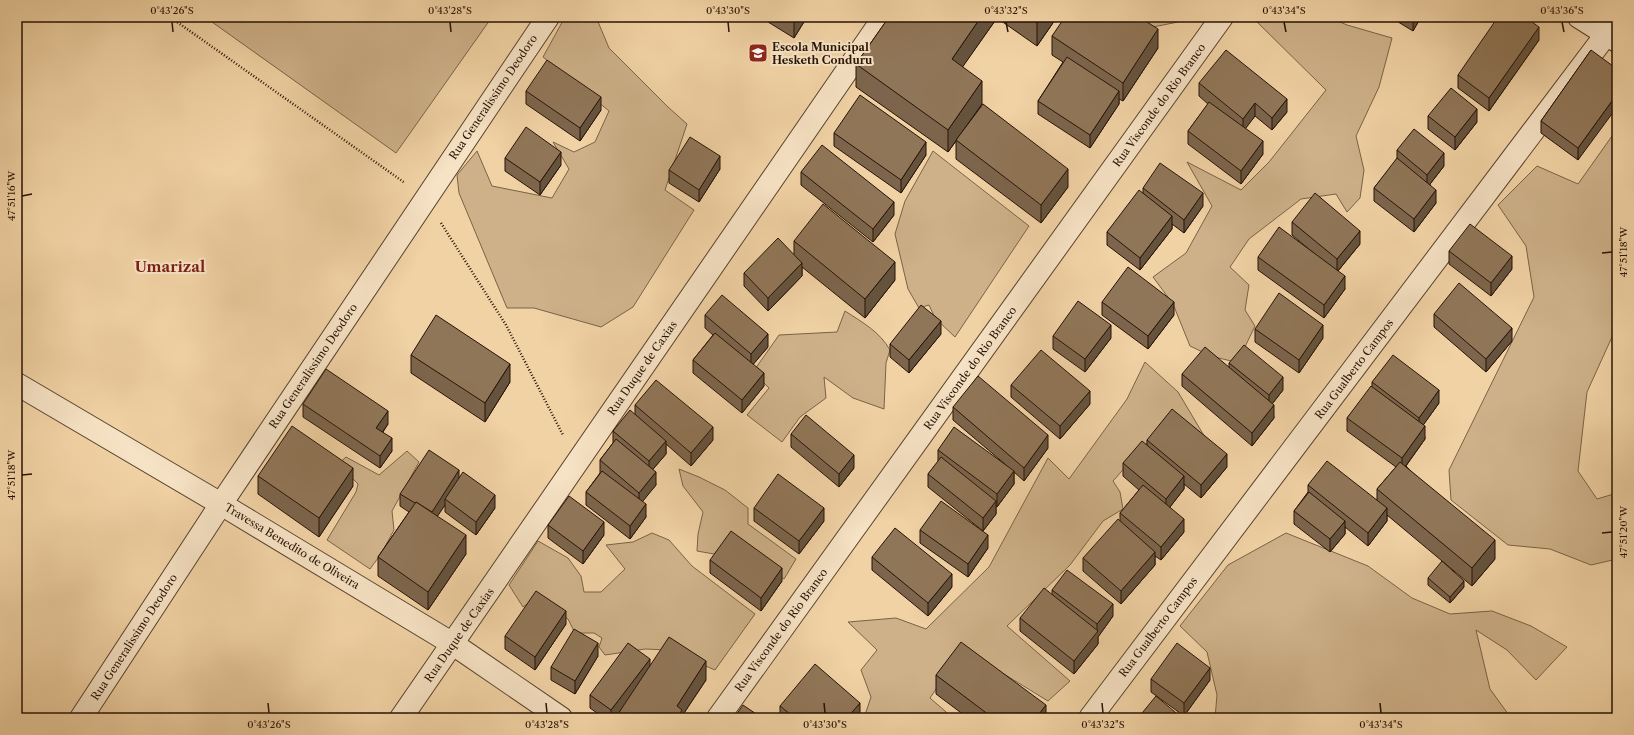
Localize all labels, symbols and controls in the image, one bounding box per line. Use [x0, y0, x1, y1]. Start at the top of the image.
text: 0°43'26"S [150, 4, 194, 17]
text: 0°43'28"S [428, 4, 472, 17]
text: 0°43'30"S [706, 4, 750, 17]
text: 0°43'32"S [984, 4, 1028, 17]
text: 0°43'34"S [1262, 4, 1306, 17]
text: 0°43'36"S [1540, 4, 1584, 17]
street label: Rua Generalissimo Deodoro [446, 32, 540, 162]
place label: Escola Municipal Hesketh Conduru [772, 40, 873, 67]
street label: Rua Visconde do Rio Branco [1110, 40, 1209, 169]
school or university icon: Escola Municipal Hesketh Conduru [747, 42, 769, 64]
text: 47°51'16"W [5, 170, 18, 221]
text: 47°51'18"W [1617, 226, 1630, 277]
district label: Umarizal [135, 257, 205, 276]
street label: Rua Generalissimo Deodoro [266, 301, 360, 431]
street label: Rua Visconde do Rio Branco [921, 303, 1020, 432]
street label: Rua Gualberto Campos [1312, 316, 1396, 422]
street label: Rua Duque de Caxias [604, 318, 680, 418]
text: 47°51'18"W [5, 449, 18, 500]
street label: Travessa Benedito de Oliveira [222, 500, 362, 592]
text: 47°51'20"W [1617, 505, 1630, 558]
street label: Rua Visconde do Rio Branco [732, 565, 831, 694]
street label: Rua Generalissimo Deodoro [88, 571, 180, 703]
street label: Rua Gualberto Campos [1116, 574, 1200, 680]
street label: Rua Duque de Caxias [421, 585, 497, 685]
text: 0°43'26"S [247, 718, 291, 731]
text: 0°43'28"S [525, 718, 569, 731]
text: 0°43'30"S [803, 718, 847, 731]
text: 0°43'32"S [1081, 718, 1125, 731]
text: 0°43'34"S [1359, 718, 1403, 731]

